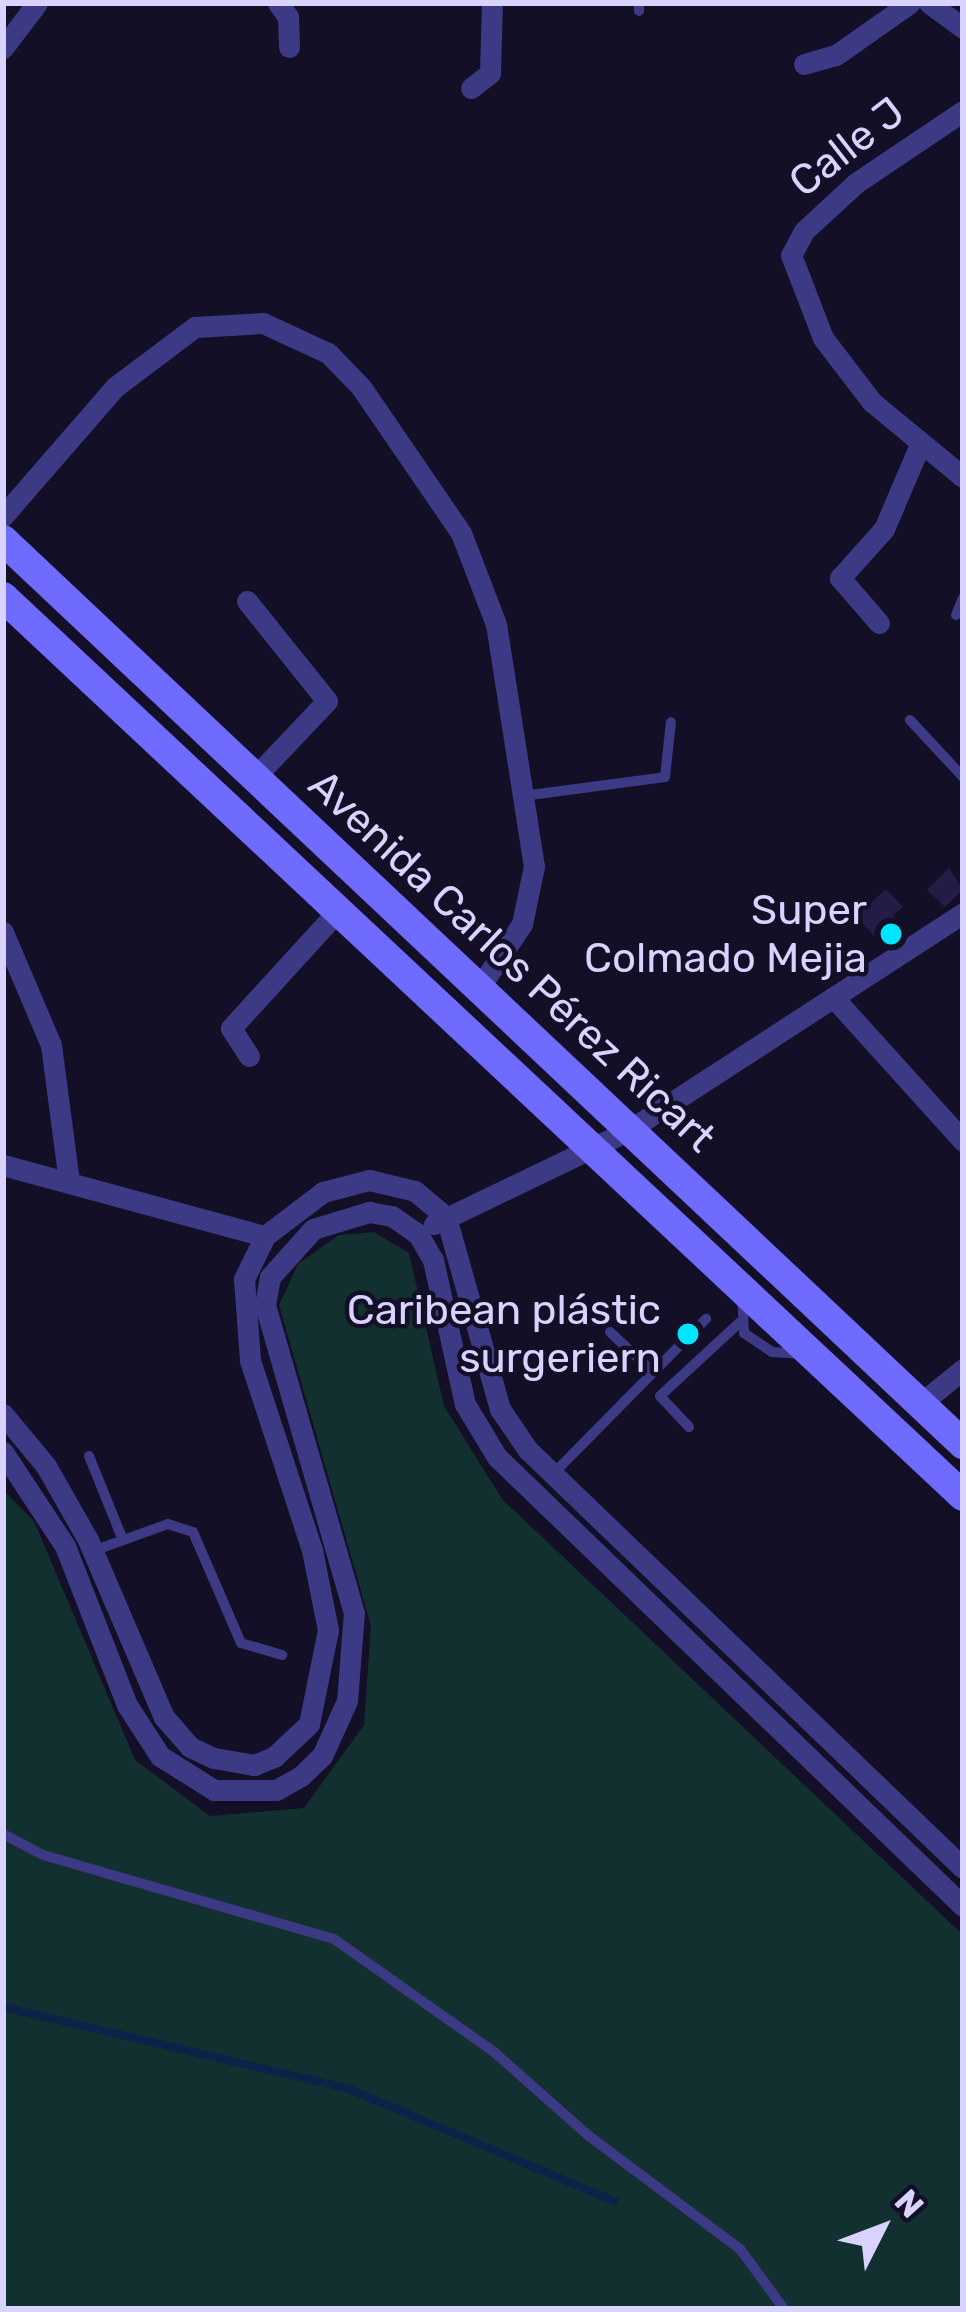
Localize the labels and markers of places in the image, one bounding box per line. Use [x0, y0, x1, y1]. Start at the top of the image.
place label: Super Colmado Mejia [584, 885, 867, 984]
marker: Super Colmado Mejia [878, 921, 904, 947]
place label: Caribean plástic surgeriern [347, 1285, 661, 1384]
marker: Caribean plástic surgeriern [672, 1318, 704, 1350]

